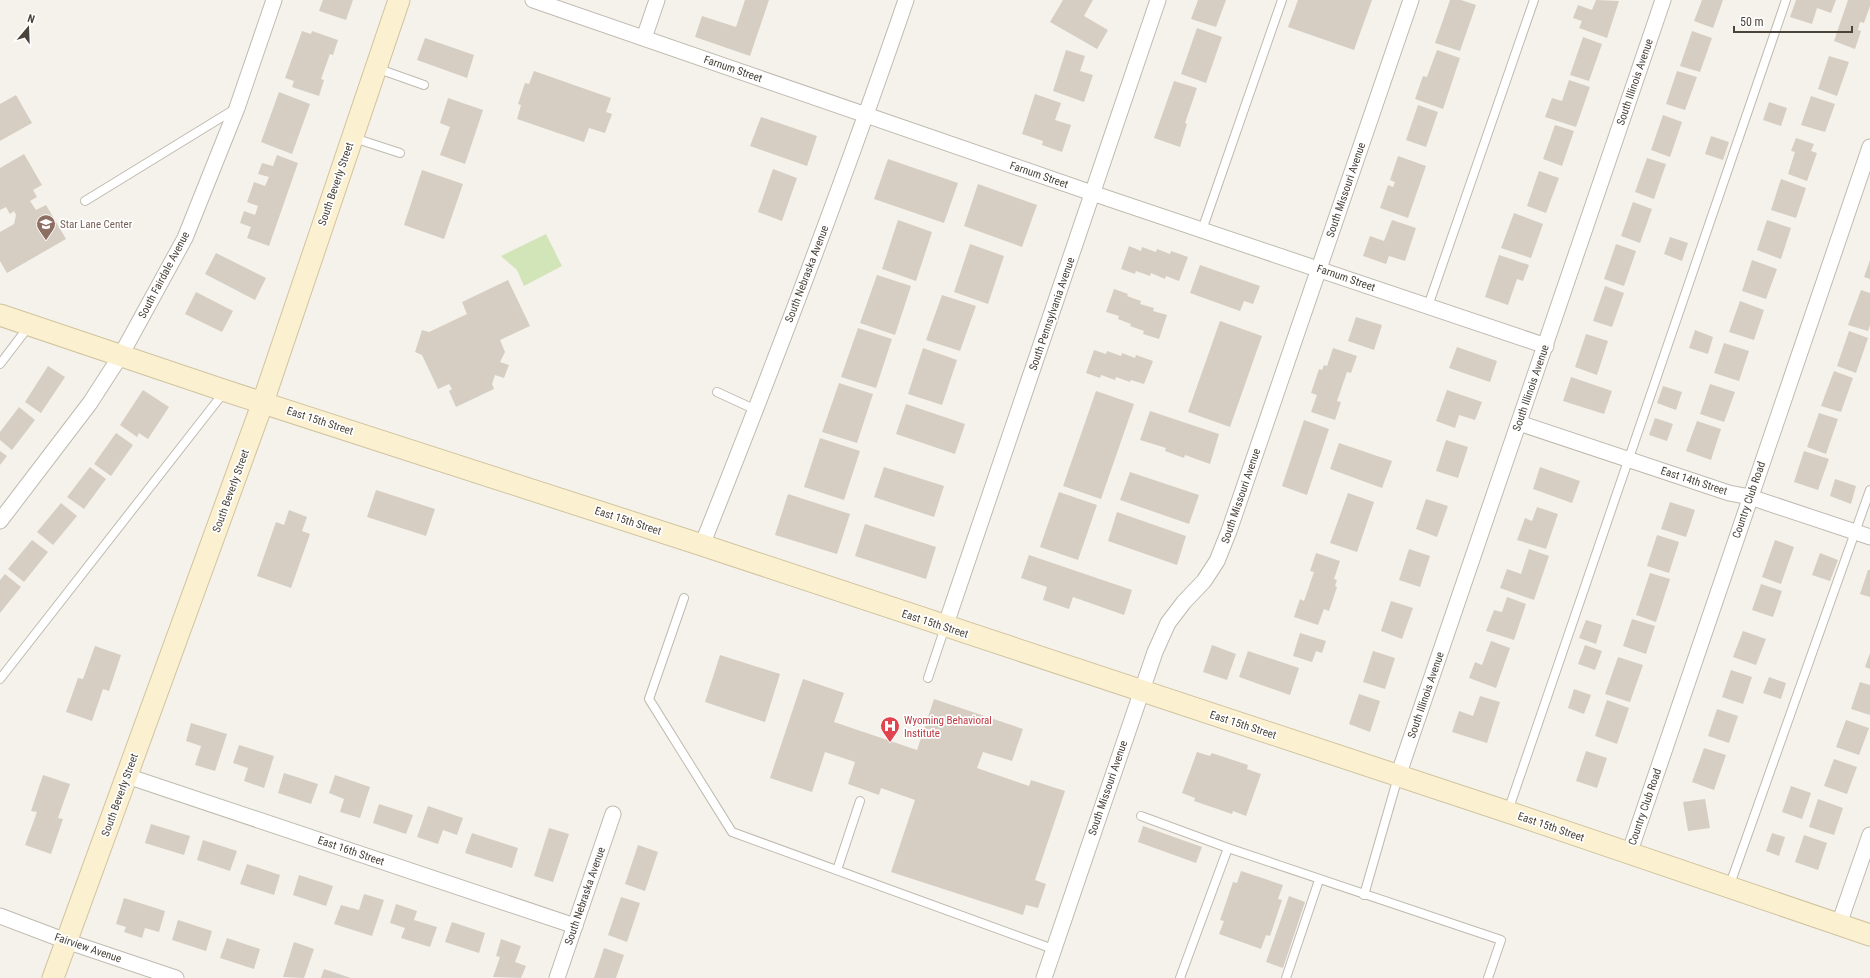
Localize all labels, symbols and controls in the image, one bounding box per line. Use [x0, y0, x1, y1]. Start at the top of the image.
north arrow [8, 8, 48, 48]
scale bar [1734, 8, 1852, 34]
text: N [26, 12, 37, 26]
text: 50 m [1740, 15, 1764, 29]
street label: South Illinois Avenue [1614, 37, 1656, 127]
street label: Farnum Street [702, 53, 764, 85]
street label: South Beverly Street [316, 141, 356, 227]
street label: South Missouri Avenue [1324, 141, 1368, 239]
street label: Farnum Street [1008, 159, 1070, 191]
school or university icon: Star Lane Center [35, 213, 57, 241]
place label: Star Lane Center [60, 218, 133, 231]
street label: South Nebraska Avenue [782, 224, 832, 324]
street label: South Fairdale Avenue [136, 229, 192, 321]
street label: South Pennsylvania Avenue [1027, 256, 1077, 372]
street label: Farnum Street [1315, 262, 1377, 294]
street label: South Illinois Avenue [1510, 343, 1552, 433]
street label: East 15th Street [285, 404, 355, 438]
street label: South Missouri Avenue [1219, 447, 1263, 545]
street label: South Beverly Street [210, 448, 252, 534]
street label: Country Club Road [1730, 460, 1768, 540]
street label: East 14th Street [1659, 464, 1729, 498]
street label: East 15th Street [593, 504, 663, 538]
street label: East 15th Street [900, 607, 970, 641]
street label: South Illinois Avenue [1405, 650, 1447, 740]
street label: East 15th Street [1208, 708, 1278, 742]
place label: Wyoming Behavioral Institute [904, 714, 992, 740]
hospital icon: Wyoming Behavioral Institute [879, 715, 901, 743]
street label: South Missouri Avenue [1086, 739, 1130, 837]
street label: South Beverly Street [99, 752, 141, 838]
street label: Country Club Road [1626, 767, 1664, 847]
street label: East 15th Street [1516, 810, 1586, 844]
street label: East 16th Street [316, 834, 386, 868]
street label: South Nebraska Avenue [562, 845, 608, 947]
street label: Fairview Avenue [53, 930, 123, 966]

